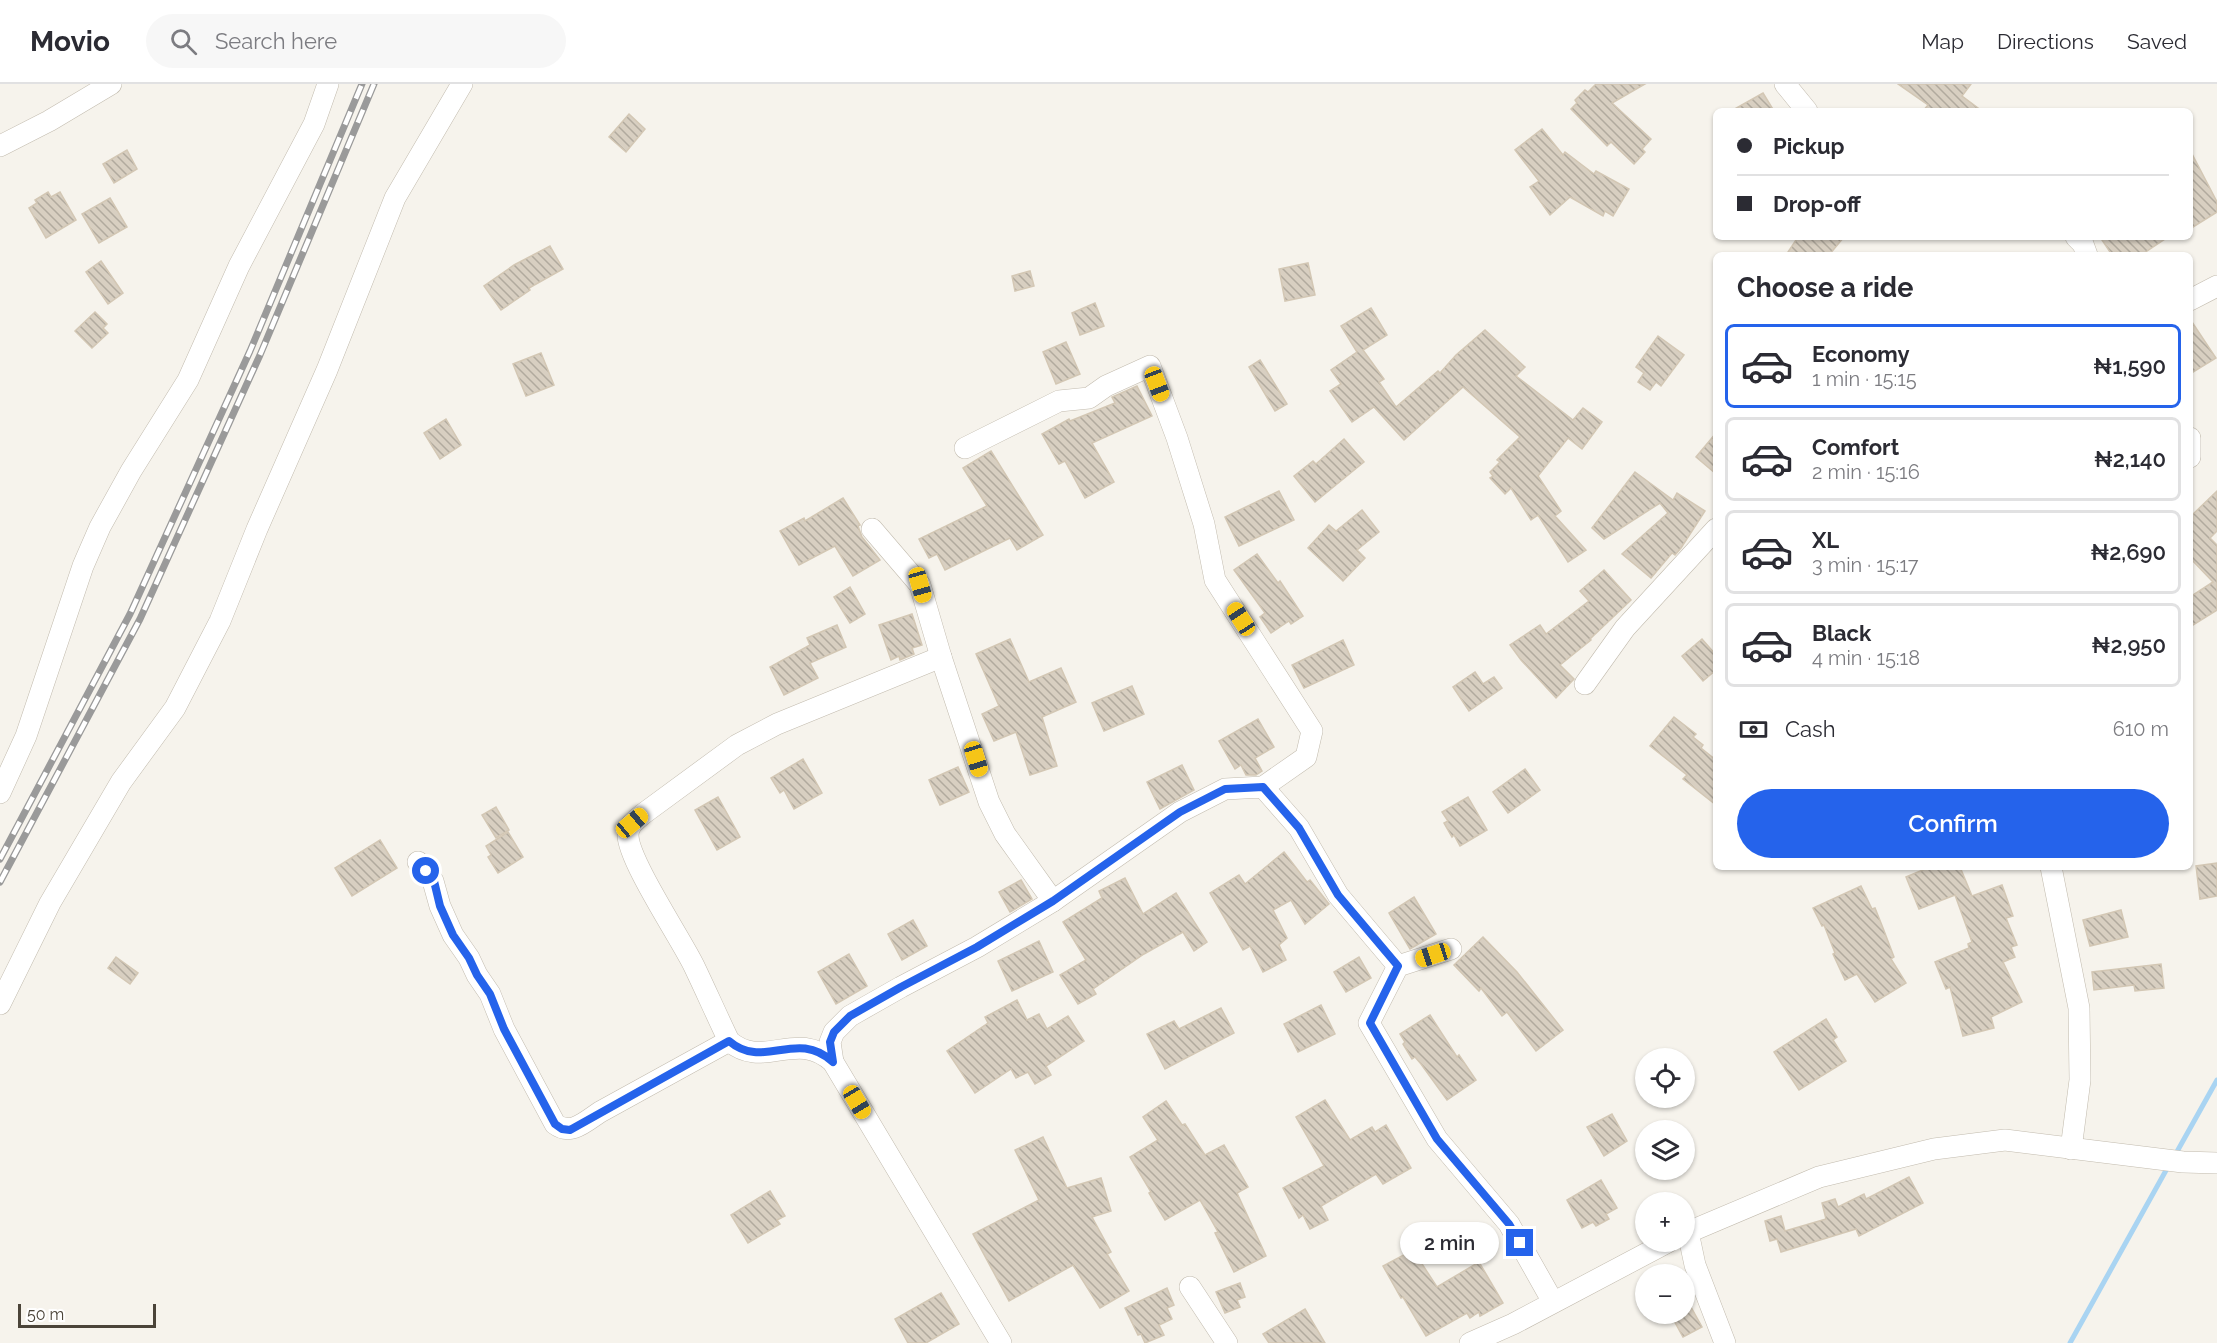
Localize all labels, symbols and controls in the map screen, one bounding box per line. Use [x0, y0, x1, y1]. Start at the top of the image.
search box [146, 14, 566, 68]
text: Movio [30, 25, 110, 58]
icon: search [167, 25, 200, 58]
text: Search here [215, 28, 337, 54]
text: Map [1921, 29, 1964, 54]
text: Directions [1997, 29, 2094, 54]
text: Saved [2127, 29, 2187, 54]
text: Pickup [1773, 133, 1845, 159]
text: Drop-off [1773, 191, 1861, 217]
text: Choose a ride [1737, 272, 1913, 303]
icon: car [1740, 339, 1794, 393]
text: Economy [1812, 341, 1910, 367]
text: ₦1,590 [2093, 353, 2166, 379]
car [1142, 364, 1172, 404]
text: 1 min · 15:15 [1812, 367, 1917, 391]
icon: car [1740, 432, 1794, 486]
text: Comfort [1812, 434, 1899, 460]
text: ₦2,140 [2094, 446, 2166, 472]
text: 2 min · 15:16 [1812, 460, 1920, 484]
icon: car [1740, 525, 1794, 579]
text: XL [1812, 527, 1839, 553]
text: ₦2,690 [2090, 539, 2166, 565]
text: 3 min · 15:17 [1812, 553, 1919, 577]
car [906, 565, 934, 605]
car [1224, 599, 1258, 639]
icon: car [1740, 618, 1794, 672]
text: Black [1812, 620, 1871, 646]
text: ₦2,950 [2092, 632, 2166, 658]
text: 4 min · 15:18 [1812, 646, 1920, 670]
icon: cash [1737, 713, 1770, 746]
text: Cash [1785, 716, 1836, 742]
text: 610 m [2113, 717, 2169, 741]
car [962, 739, 990, 779]
button: Confirm [1737, 789, 2169, 858]
car [612, 805, 652, 841]
route start [412, 857, 439, 884]
car [1413, 941, 1453, 969]
map controls [1635, 1048, 1695, 1324]
button: locate [1635, 1048, 1695, 1108]
car [840, 1082, 874, 1122]
button: layers [1635, 1120, 1695, 1180]
button: + [1635, 1192, 1695, 1252]
callout: 2 min [1400, 1222, 1499, 1264]
route end [1506, 1229, 1533, 1256]
text: 2 min [1424, 1231, 1475, 1255]
button: − [1635, 1264, 1695, 1324]
scale bar [18, 1301, 156, 1328]
text: 50 m [27, 1305, 64, 1324]

